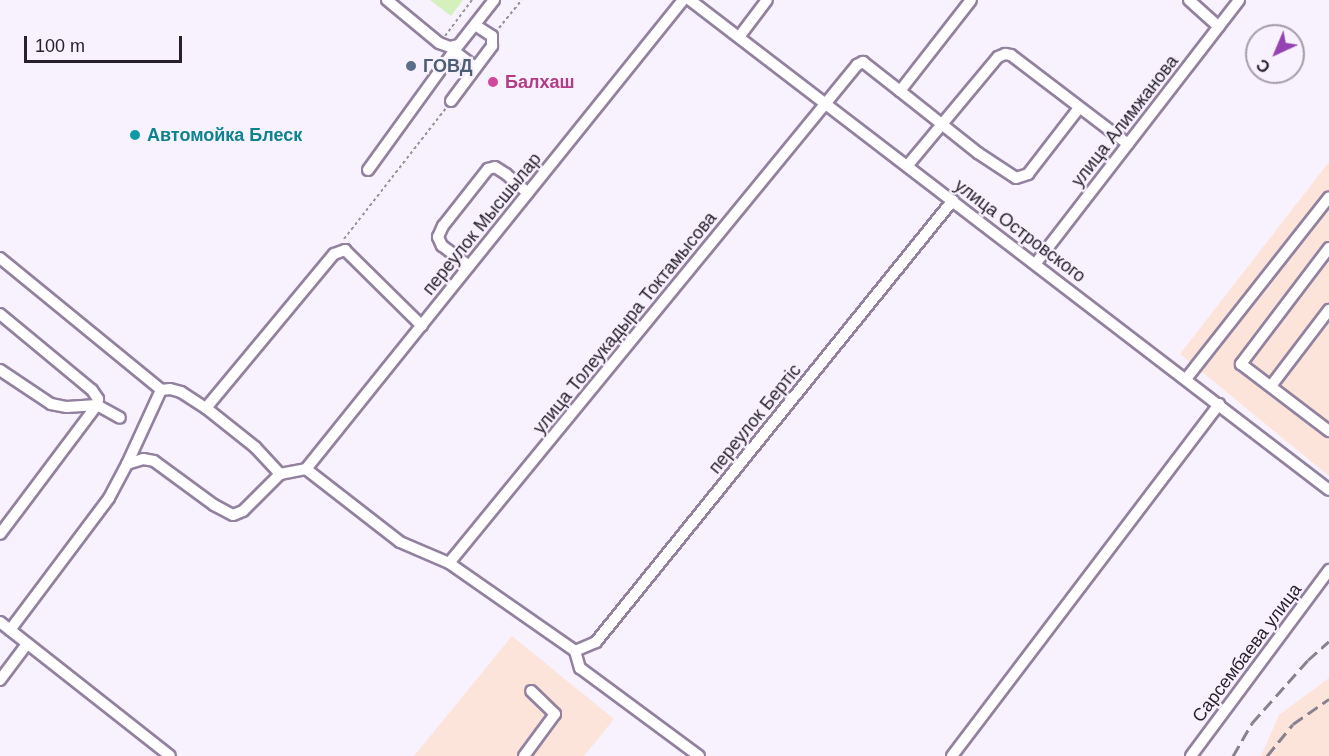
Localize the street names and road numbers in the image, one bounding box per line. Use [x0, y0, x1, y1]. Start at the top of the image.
street label: улица Алимжанова [1067, 51, 1183, 191]
street label: переулок Мысшылар [418, 149, 546, 299]
street label: улица Островского [950, 175, 1090, 287]
street label: улица Толеукадыра Токтамысова [529, 208, 721, 438]
street label: переулок Бертіс [704, 360, 806, 478]
street label: Сарсембаева улица [1188, 579, 1306, 727]

